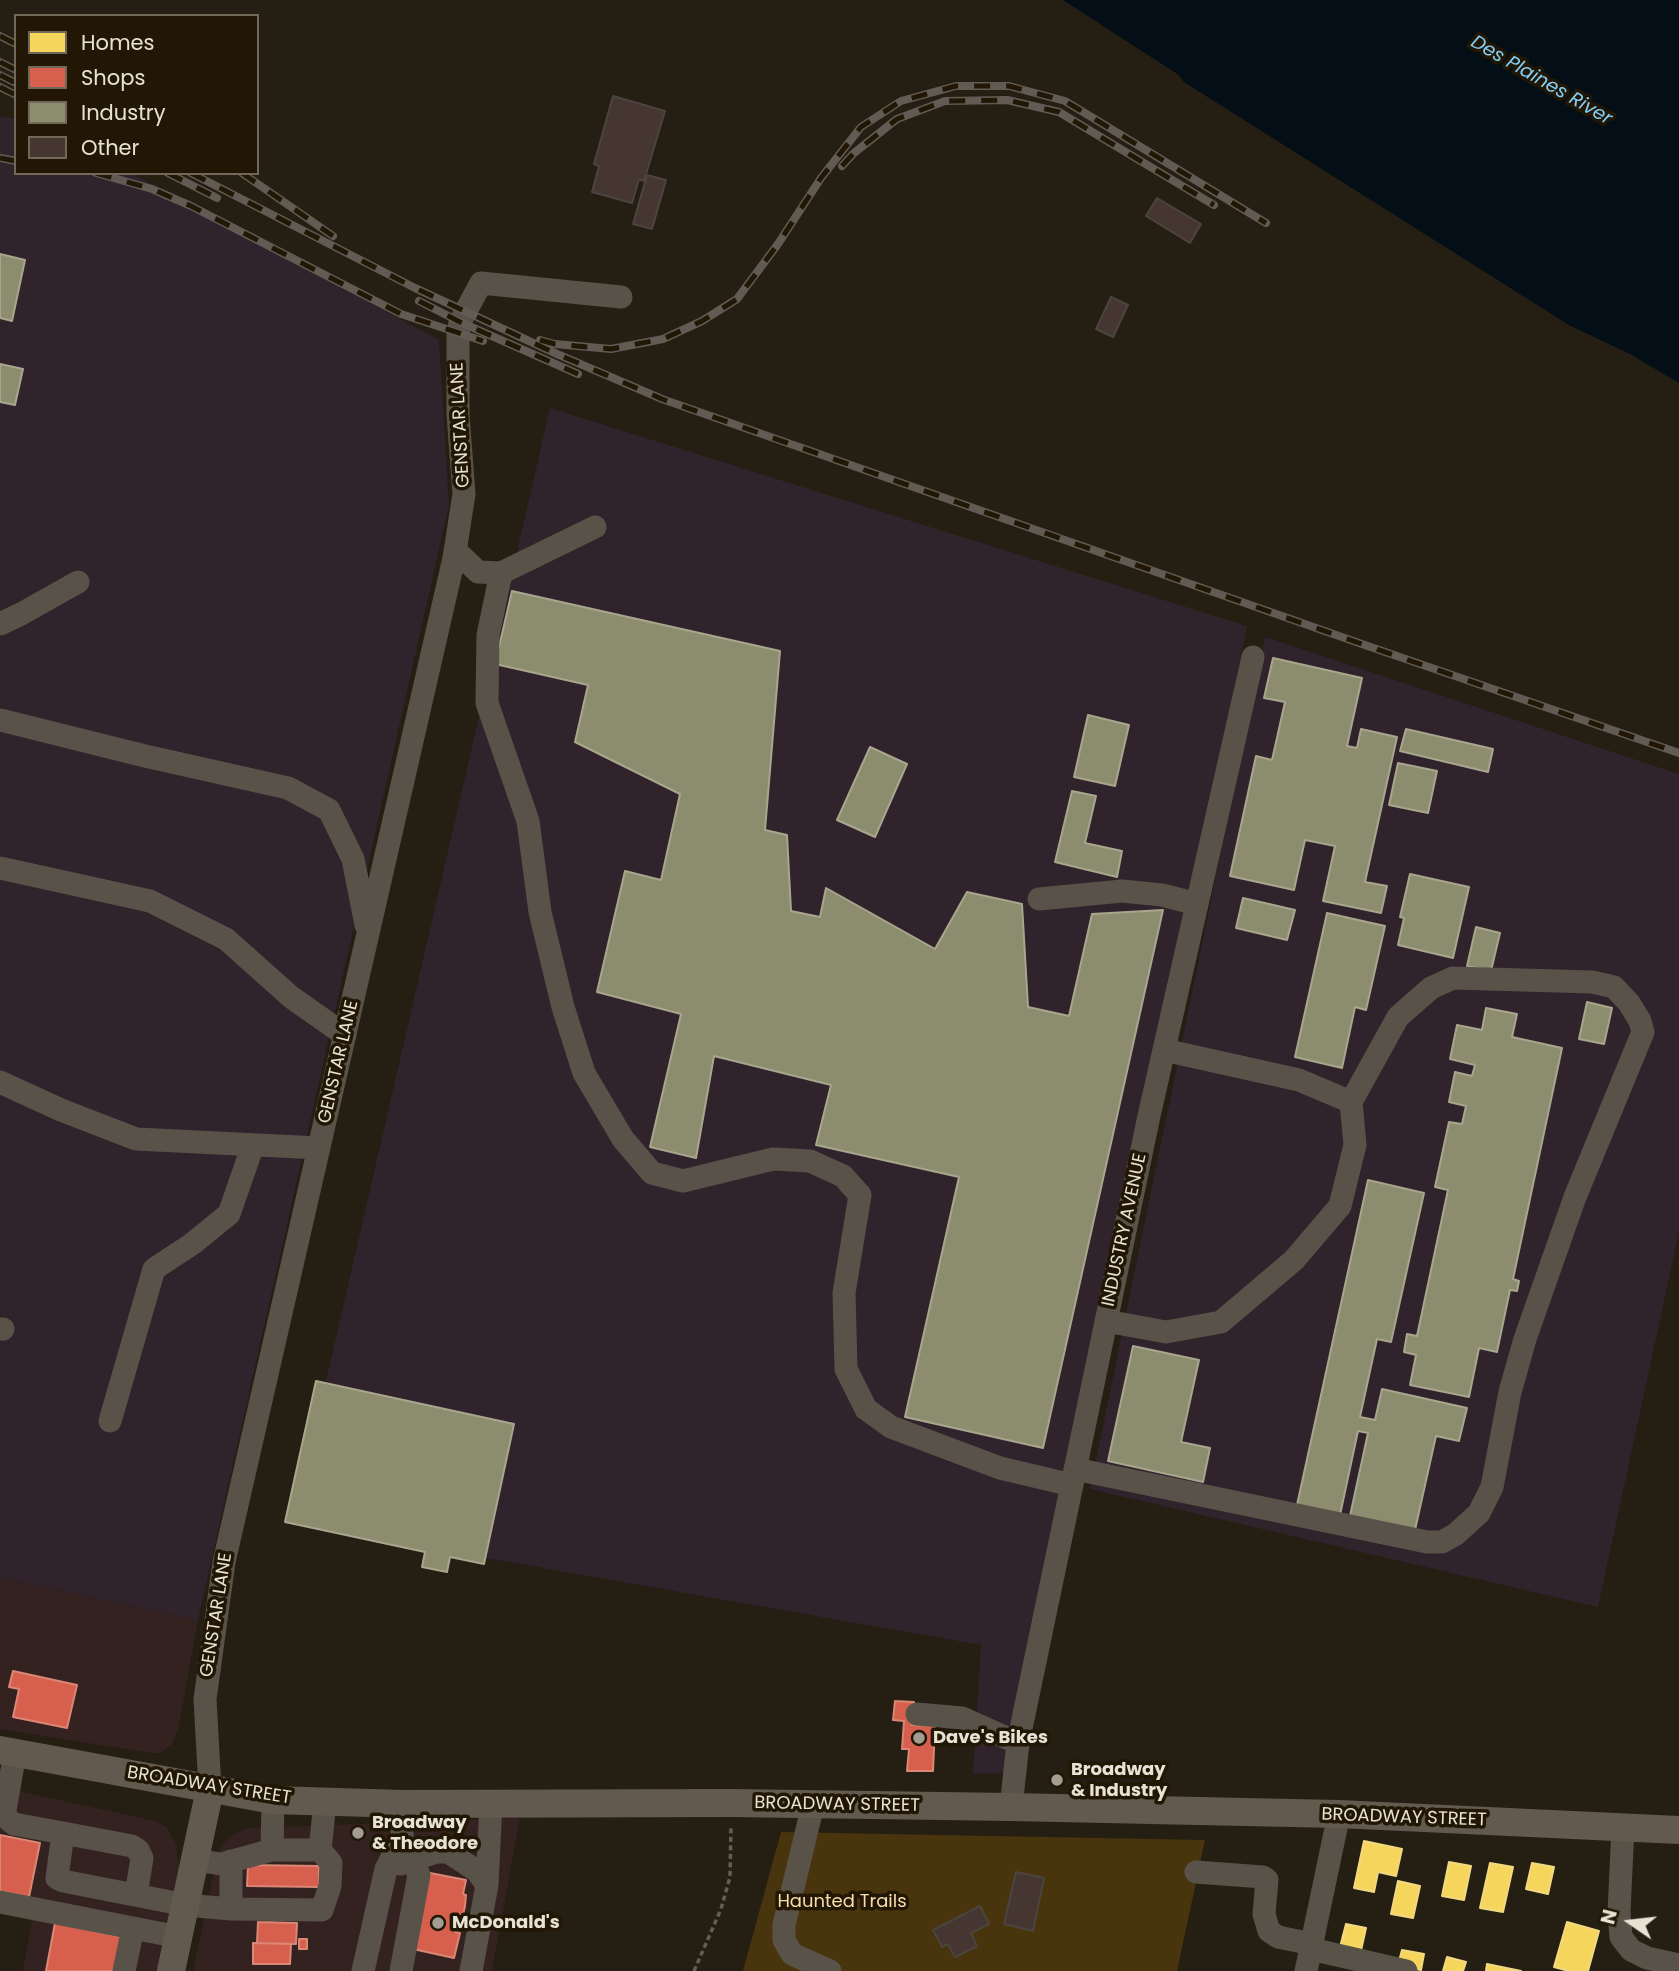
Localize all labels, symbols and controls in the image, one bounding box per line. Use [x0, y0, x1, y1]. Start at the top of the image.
legend [14, 14, 259, 175]
text: Homes [81, 28, 155, 57]
water label: Des Plaines River [1466, 31, 1616, 131]
text: Shops [81, 63, 145, 92]
text: Industry [81, 98, 166, 127]
text: Other [81, 133, 139, 162]
street label: GENSTAR LANE [447, 362, 475, 488]
street label: GENSTAR LANE [314, 998, 364, 1126]
street label: INDUSTRY AVENUE [1098, 1151, 1152, 1309]
street label: GENSTAR LANE [196, 1551, 238, 1679]
place label: Dave's Bikes [933, 1727, 1048, 1749]
marker: Dave's Bikes [911, 1730, 927, 1746]
place label: Broadway & Industry [1071, 1759, 1167, 1802]
street label: BROADWAY STREET [126, 1762, 292, 1810]
marker: Broadway & Industry [1049, 1772, 1065, 1788]
street label: BROADWAY STREET [754, 1793, 920, 1817]
street label: BROADWAY STREET [1321, 1804, 1487, 1832]
place label: Broadway & Theodore [372, 1812, 478, 1854]
marker: Broadway & Theodore [350, 1825, 366, 1841]
north arrow [1595, 1887, 1665, 1957]
park label: Haunted Trails [777, 1891, 907, 1913]
text: N [1594, 1907, 1624, 1927]
place label: McDonald's [452, 1912, 560, 1934]
marker: McDonald's [430, 1915, 446, 1931]

